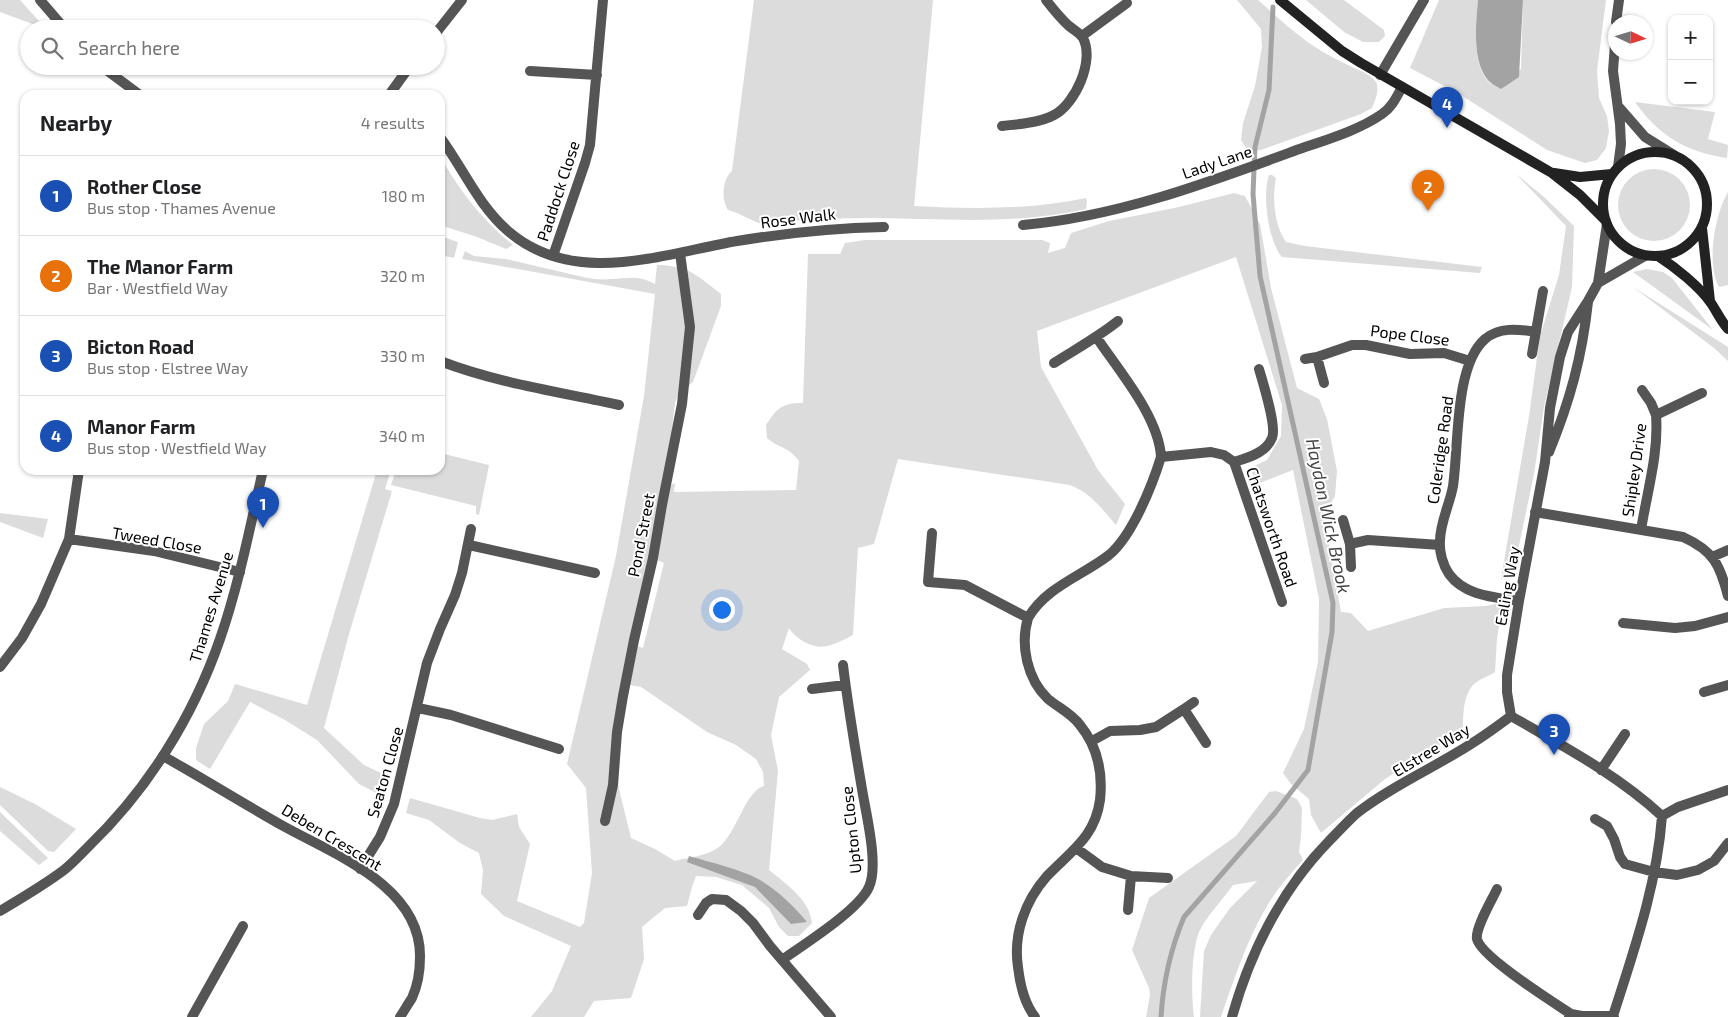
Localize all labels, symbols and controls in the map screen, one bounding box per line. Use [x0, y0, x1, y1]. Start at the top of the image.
north arrow [1608, 15, 1653, 60]
map controls [1668, 15, 1713, 105]
button: + [1668, 15, 1713, 60]
search box [20, 20, 445, 75]
icon: search [38, 34, 66, 62]
text: Search here [78, 36, 180, 59]
button: − [1668, 60, 1713, 105]
pin: 4 [1431, 87, 1463, 128]
text: Nearby [40, 110, 112, 135]
text: 4 results [361, 113, 425, 132]
street label: Paddock Close [532, 138, 583, 244]
street label: Lady Lane [1179, 141, 1254, 182]
pin: 2 [1412, 170, 1444, 211]
text: Rother Close [87, 175, 202, 198]
text: 1 [53, 186, 59, 205]
text: 180 m [382, 186, 425, 205]
text: Bus stop · Thames Avenue [87, 198, 276, 217]
street label: Rose Walk [759, 203, 837, 232]
text: The Manor Farm [87, 255, 233, 278]
text: 2 [51, 266, 61, 285]
text: 320 m [380, 266, 425, 285]
text: Bar · Westfield Way [87, 278, 228, 297]
street label: Pope Close [1369, 320, 1451, 349]
text: Bicton Road [87, 335, 194, 358]
text: 3 [51, 346, 61, 365]
text: 330 m [380, 346, 425, 365]
text: Bus stop · Elstree Way [87, 358, 248, 377]
street label: Coleridge Road [1423, 395, 1456, 505]
text: Manor Farm [87, 415, 196, 438]
street label: Shipley Drive [1618, 422, 1649, 518]
text: 4 [51, 426, 61, 445]
text: 340 m [379, 426, 425, 445]
water label: Haydon Wick Brook [1302, 436, 1356, 595]
text: Bus stop · Westfield Way [87, 438, 267, 457]
street label: Chatsworth Road [1243, 464, 1302, 589]
pin: 1 [247, 487, 279, 528]
street label: Pond Street [623, 491, 658, 578]
street label: Tweed Close [111, 522, 203, 557]
street label: Ealing Way [1490, 544, 1523, 627]
street label: Thames Avenue [185, 549, 236, 665]
your location [709, 597, 735, 623]
pin: 3 [1538, 714, 1570, 755]
street label: Elstree Way [1389, 719, 1473, 780]
street label: Seaton Close [362, 724, 407, 820]
street label: Upton Close [836, 785, 865, 875]
street label: Deben Crescent [279, 799, 386, 874]

